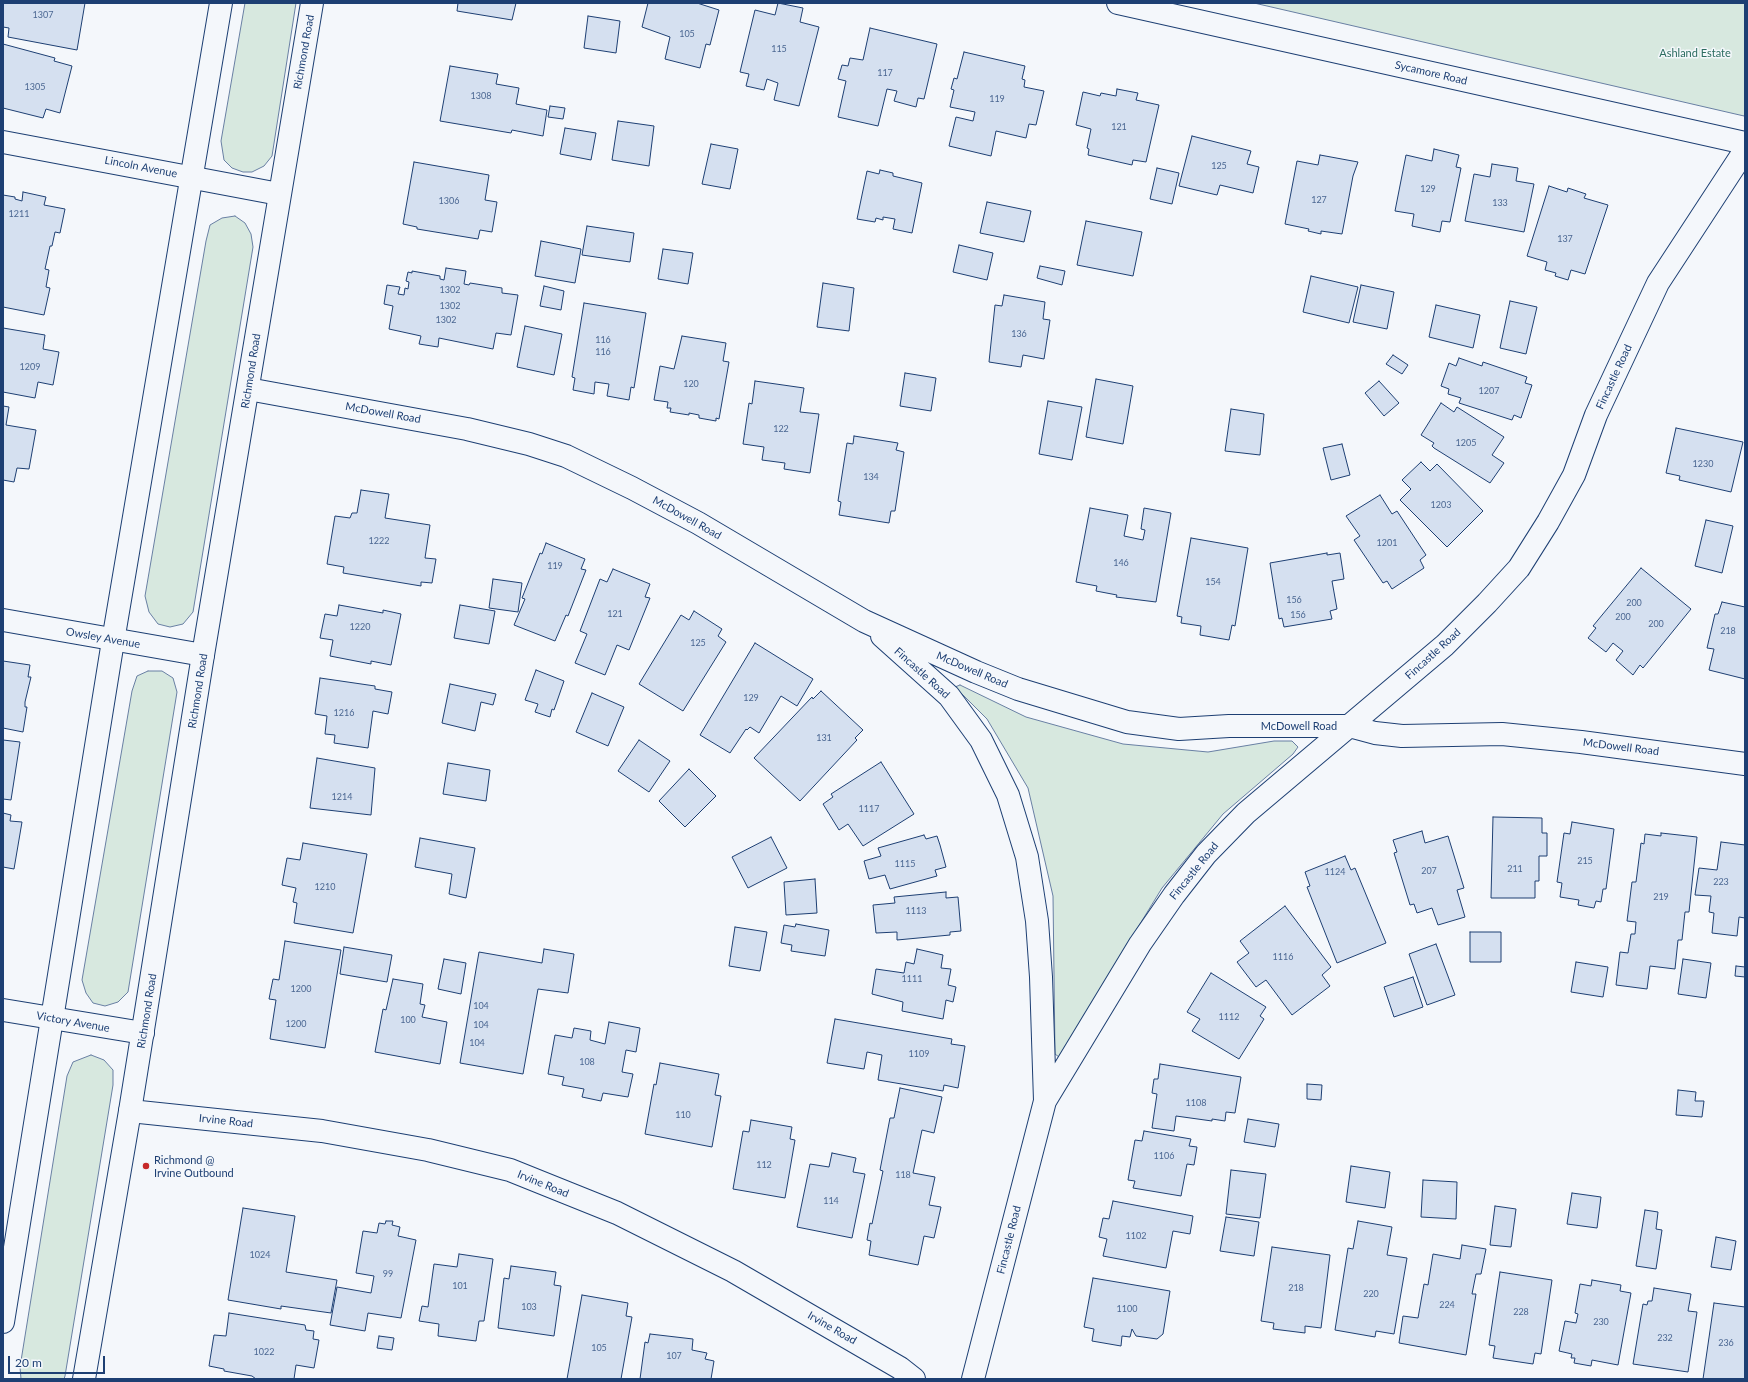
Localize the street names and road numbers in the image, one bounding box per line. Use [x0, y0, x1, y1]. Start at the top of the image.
street label: Richmond Road [291, 14, 317, 90]
street label: Sycamore Road [1393, 58, 1469, 88]
street label: Lincoln Avenue [104, 153, 178, 181]
street label: Richmond Road [239, 333, 263, 409]
street label: Fincastle Road [1593, 342, 1635, 412]
street label: McDowell Road [344, 400, 422, 426]
street label: McDowell Road [650, 494, 724, 542]
street label: Owsley Avenue [65, 625, 141, 651]
street label: Fincastle Road [1403, 626, 1463, 682]
street label: Fincastle Road [892, 645, 952, 701]
street label: McDowell Road [934, 649, 1010, 691]
street label: Richmond Road [186, 653, 210, 729]
street label: McDowell Road [1261, 719, 1337, 733]
street label: McDowell Road [1582, 736, 1660, 758]
street label: Fincastle Road [1167, 840, 1221, 902]
street label: Richmond Road [135, 973, 159, 1049]
street label: Victory Avenue [35, 1009, 111, 1035]
street label: Irvine Road [198, 1112, 254, 1130]
street label: Irvine Road [515, 1168, 571, 1200]
street label: Fincastle Road [994, 1204, 1024, 1276]
street label: Irvine Road [805, 1309, 859, 1347]

